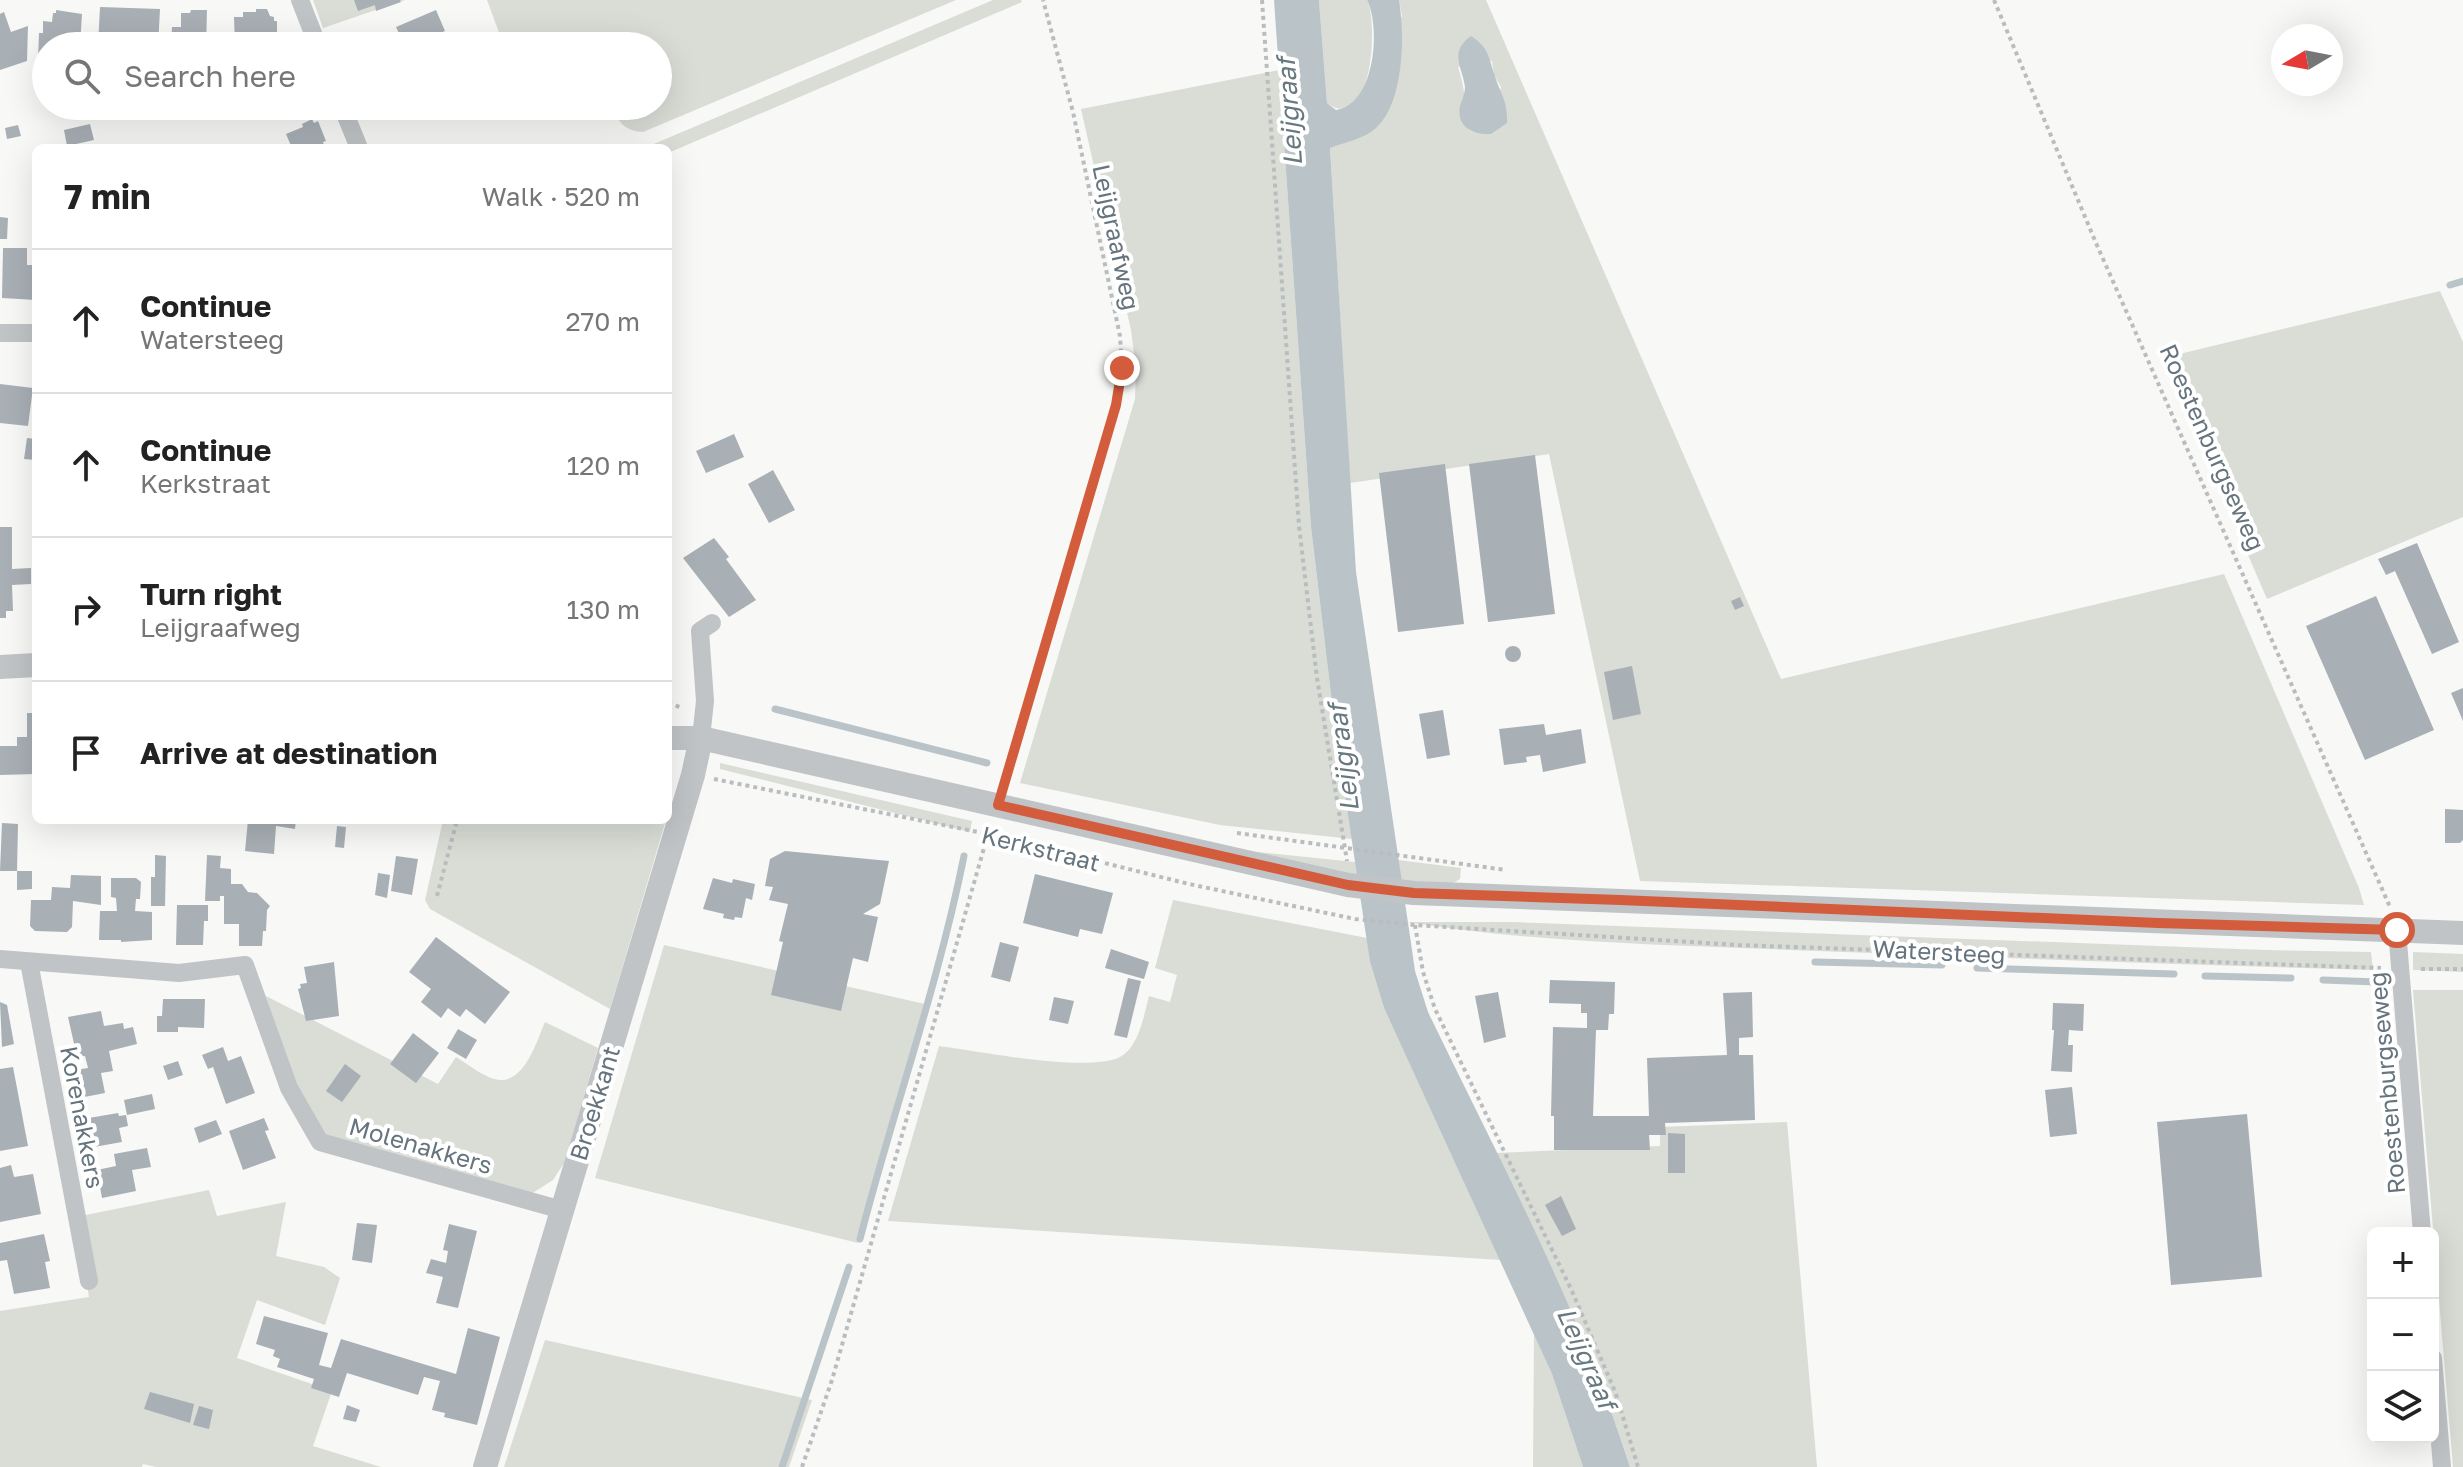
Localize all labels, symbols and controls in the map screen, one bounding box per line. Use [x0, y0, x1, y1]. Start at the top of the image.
north arrow [2271, 24, 2343, 96]
search box [32, 32, 672, 120]
water label: Leijgraaf [1269, 52, 1308, 167]
icon: search [60, 54, 104, 98]
text: Search here [124, 58, 296, 94]
street label: Leijgraafweg [1087, 161, 1147, 313]
text: 7 min [64, 176, 151, 216]
text: Walk · 520 m [482, 181, 640, 212]
text: Continue [140, 288, 271, 324]
icon: ahead [64, 299, 108, 343]
text: 270 m [566, 306, 640, 337]
text: Watersteeg [140, 324, 284, 355]
street label: Roestenburgseweg [2154, 339, 2272, 555]
route end [1104, 350, 1140, 386]
text: Continue [140, 432, 271, 468]
icon: ahead [64, 443, 108, 487]
text: 120 m [567, 450, 640, 481]
text: Kerkstraat [140, 468, 271, 499]
text: Turn right [140, 576, 282, 612]
icon: right [64, 587, 108, 631]
text: 130 m [567, 594, 640, 625]
text: Leijgraafweg [140, 612, 301, 643]
water label: Leijgraaf [1320, 698, 1365, 814]
icon: arrive [64, 731, 108, 775]
text: Arrive at destination [140, 735, 437, 771]
street label: Kerkstraat [979, 819, 1103, 877]
route start [2379, 912, 2415, 948]
street label: Watersteeg [1872, 933, 2006, 969]
street label: Roestenburgseweg [2362, 971, 2410, 1195]
street label: Broekkant [563, 1042, 625, 1164]
street label: Korenakkers [55, 1043, 111, 1191]
street label: Molenakkers [346, 1111, 496, 1179]
map controls [2367, 1227, 2439, 1443]
button: + [2367, 1227, 2439, 1299]
button: − [2367, 1299, 2439, 1371]
water label: Leijgraaf [1551, 1302, 1625, 1418]
button: layers [2367, 1371, 2439, 1443]

